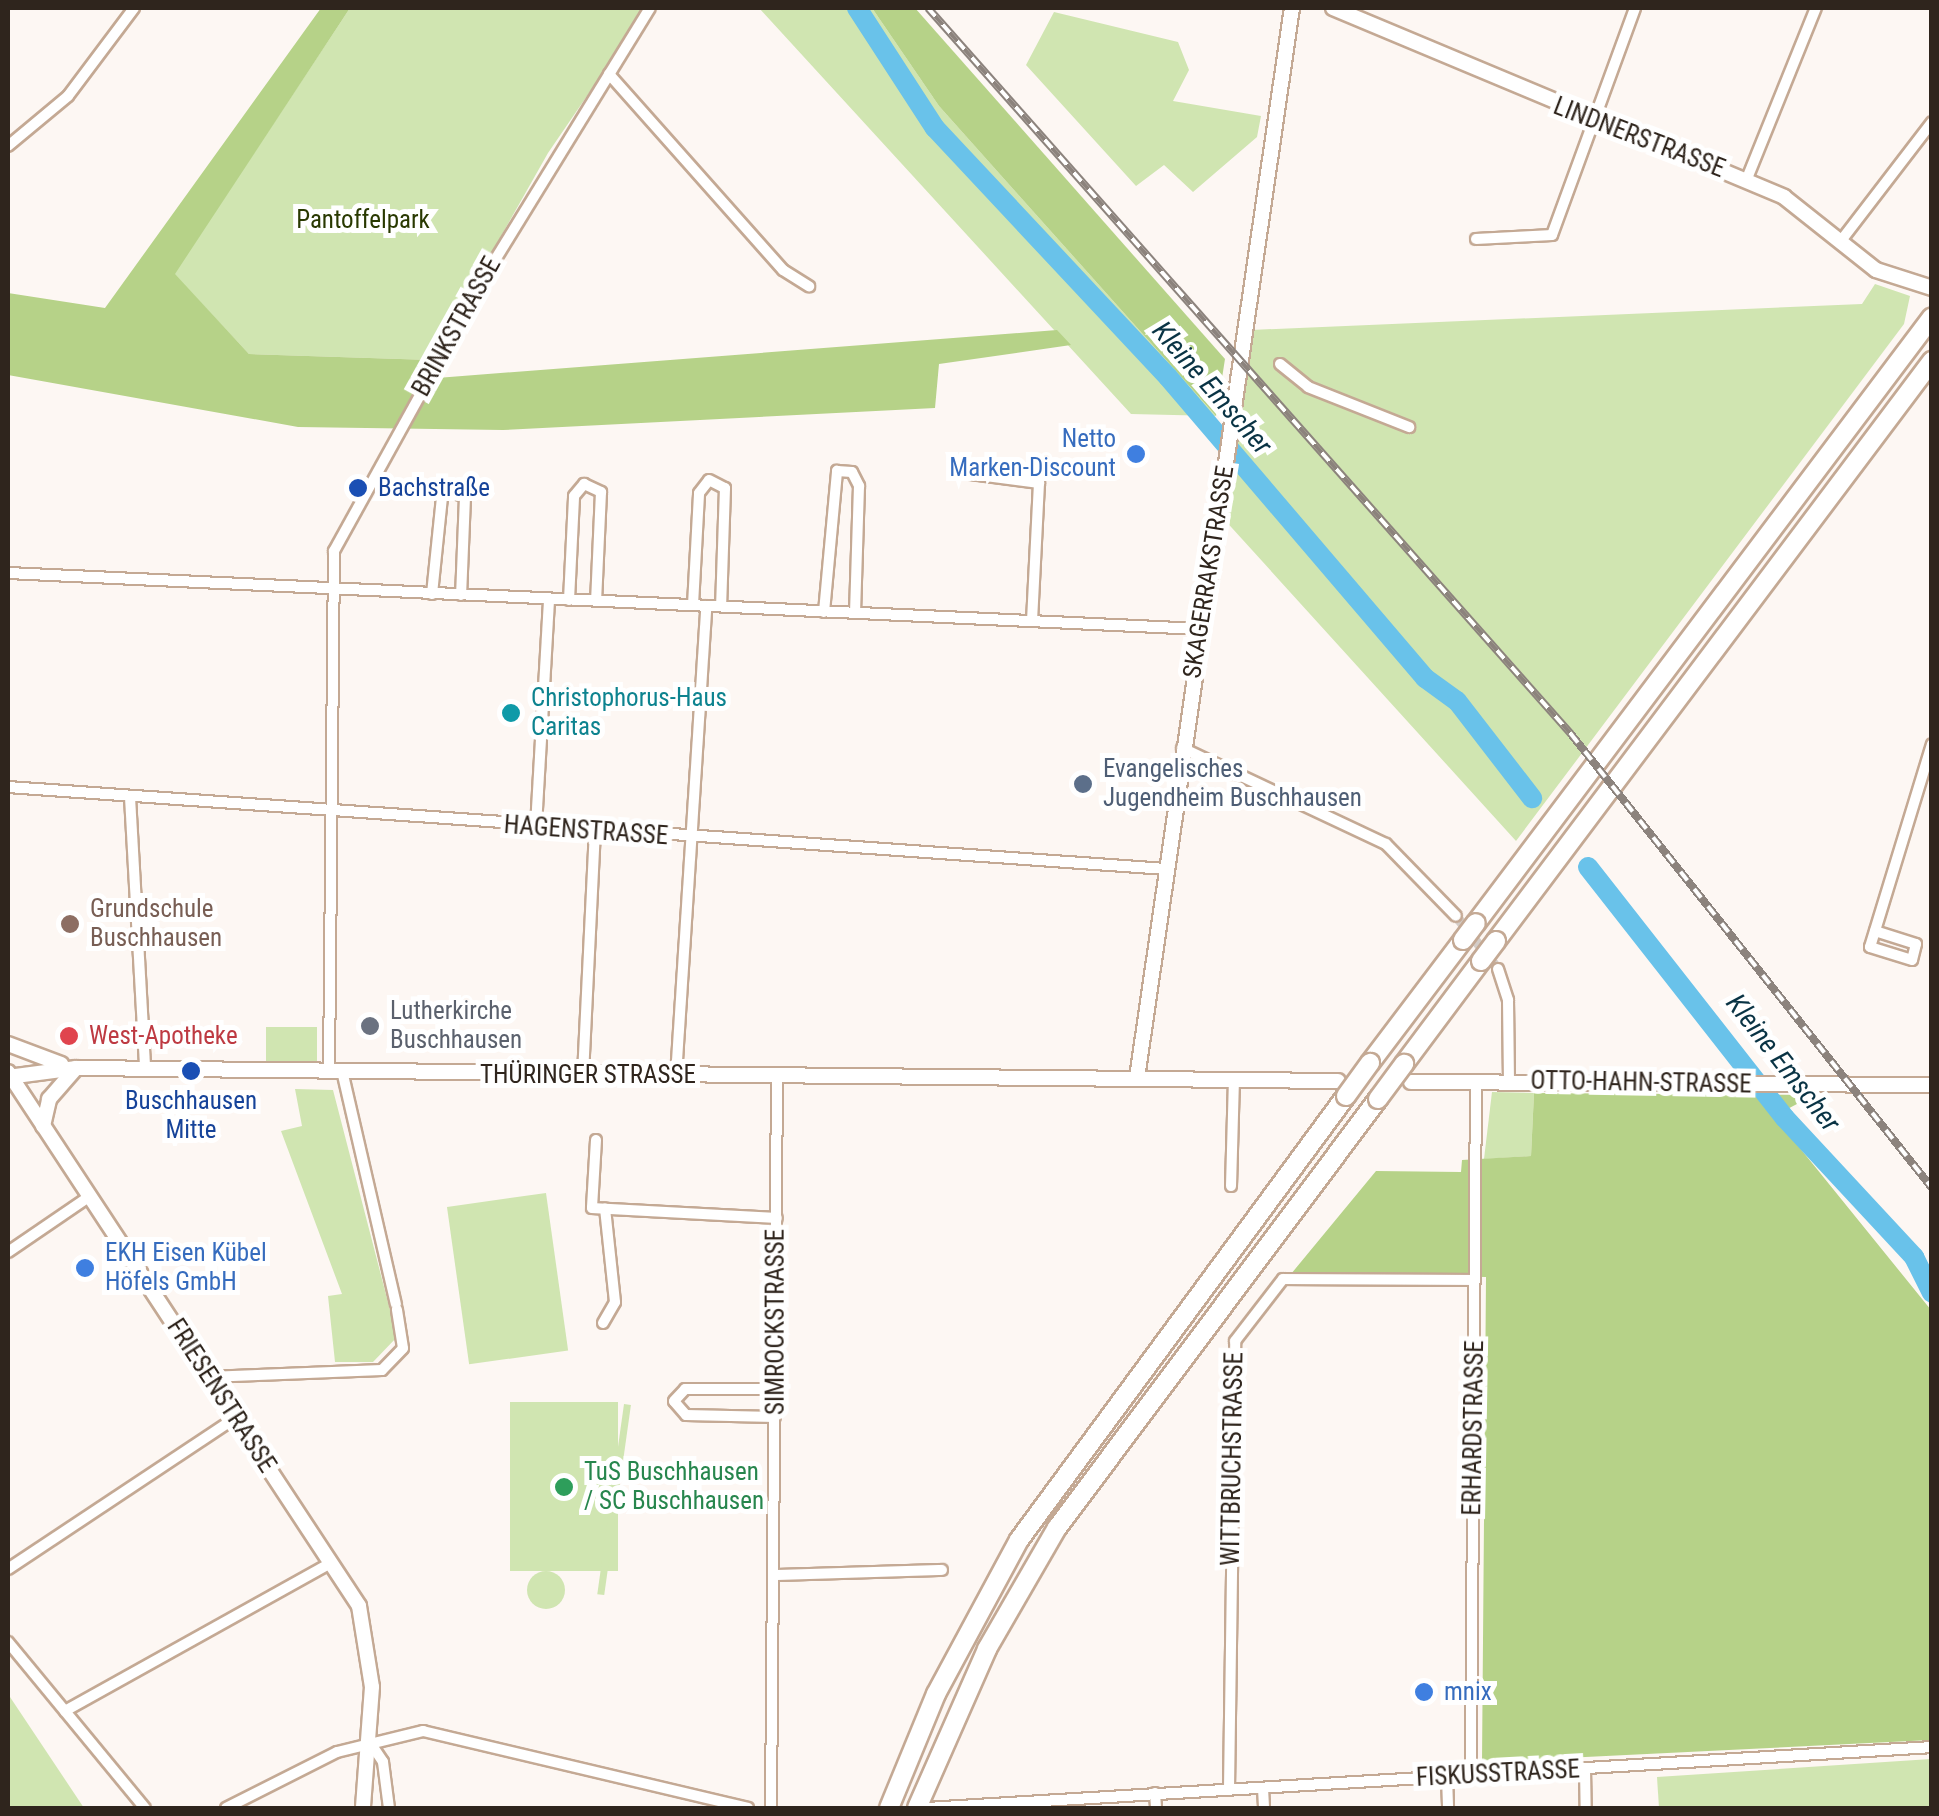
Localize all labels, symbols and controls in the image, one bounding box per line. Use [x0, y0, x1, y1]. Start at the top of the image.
street label: LINDNERSTRASSE [1549, 92, 1729, 184]
park label: Pantoffelpark [296, 205, 430, 235]
street label: BRINKSTRASSE [406, 252, 508, 402]
water label: Kleine Emscher [1145, 315, 1279, 461]
place label: Netto Marken-Discount [949, 425, 1116, 484]
marker: Netto Marken-Discount [1125, 443, 1147, 465]
street label: SKAGERRAKSTRASSE [1177, 464, 1241, 680]
place label: Bachstraße [378, 473, 490, 503]
marker: Bachstraße [347, 477, 369, 499]
place label: Christophorus-Haus Caritas [531, 684, 727, 743]
marker: Christophorus-Haus Caritas [500, 702, 522, 724]
place label: Evangelisches Jugendheim Buschhausen [1103, 755, 1362, 814]
marker: Evangelisches Jugendheim Buschhausen [1072, 773, 1094, 795]
street label: HAGENSTRASSE [503, 810, 669, 852]
place label: Grundschule Buschhausen [90, 895, 222, 954]
marker: Grundschule Buschhausen [59, 913, 81, 935]
water label: Kleine Emscher [1719, 988, 1847, 1138]
place label: Lutherkirche Buschhausen [390, 997, 522, 1056]
marker: Lutherkirche Buschhausen [359, 1015, 381, 1037]
place label: West-Apotheke [89, 1021, 238, 1051]
marker: West-Apotheke [58, 1025, 80, 1047]
marker: Buschhausen Mitte [180, 1060, 202, 1082]
street label: THÜRINGER STRASSE [480, 1060, 696, 1090]
street label: OTTO-HAHN-STRASSE [1530, 1066, 1752, 1100]
place label: Buschhausen Mitte [125, 1087, 257, 1146]
street label: SIMROCKSTRASSE [761, 1229, 791, 1415]
place label: EKH Eisen Kübel Höfels GmbH [105, 1239, 267, 1298]
marker: EKH Eisen Kübel Höfels GmbH [74, 1257, 96, 1279]
street label: FRIESENSTRASSE [160, 1314, 282, 1478]
street label: ERHARDSTRASSE [1457, 1340, 1491, 1516]
street label: WITTBRUCHSTRASSE [1216, 1352, 1250, 1566]
place label: TuS Buschhausen / SC Buschhausen [584, 1458, 764, 1517]
marker: TuS Buschhausen / SC Buschhausen [553, 1476, 575, 1498]
place label: mnix [1444, 1677, 1492, 1707]
marker: mnix [1413, 1681, 1435, 1703]
street label: FISKUSSTRASSE [1415, 1755, 1581, 1793]

